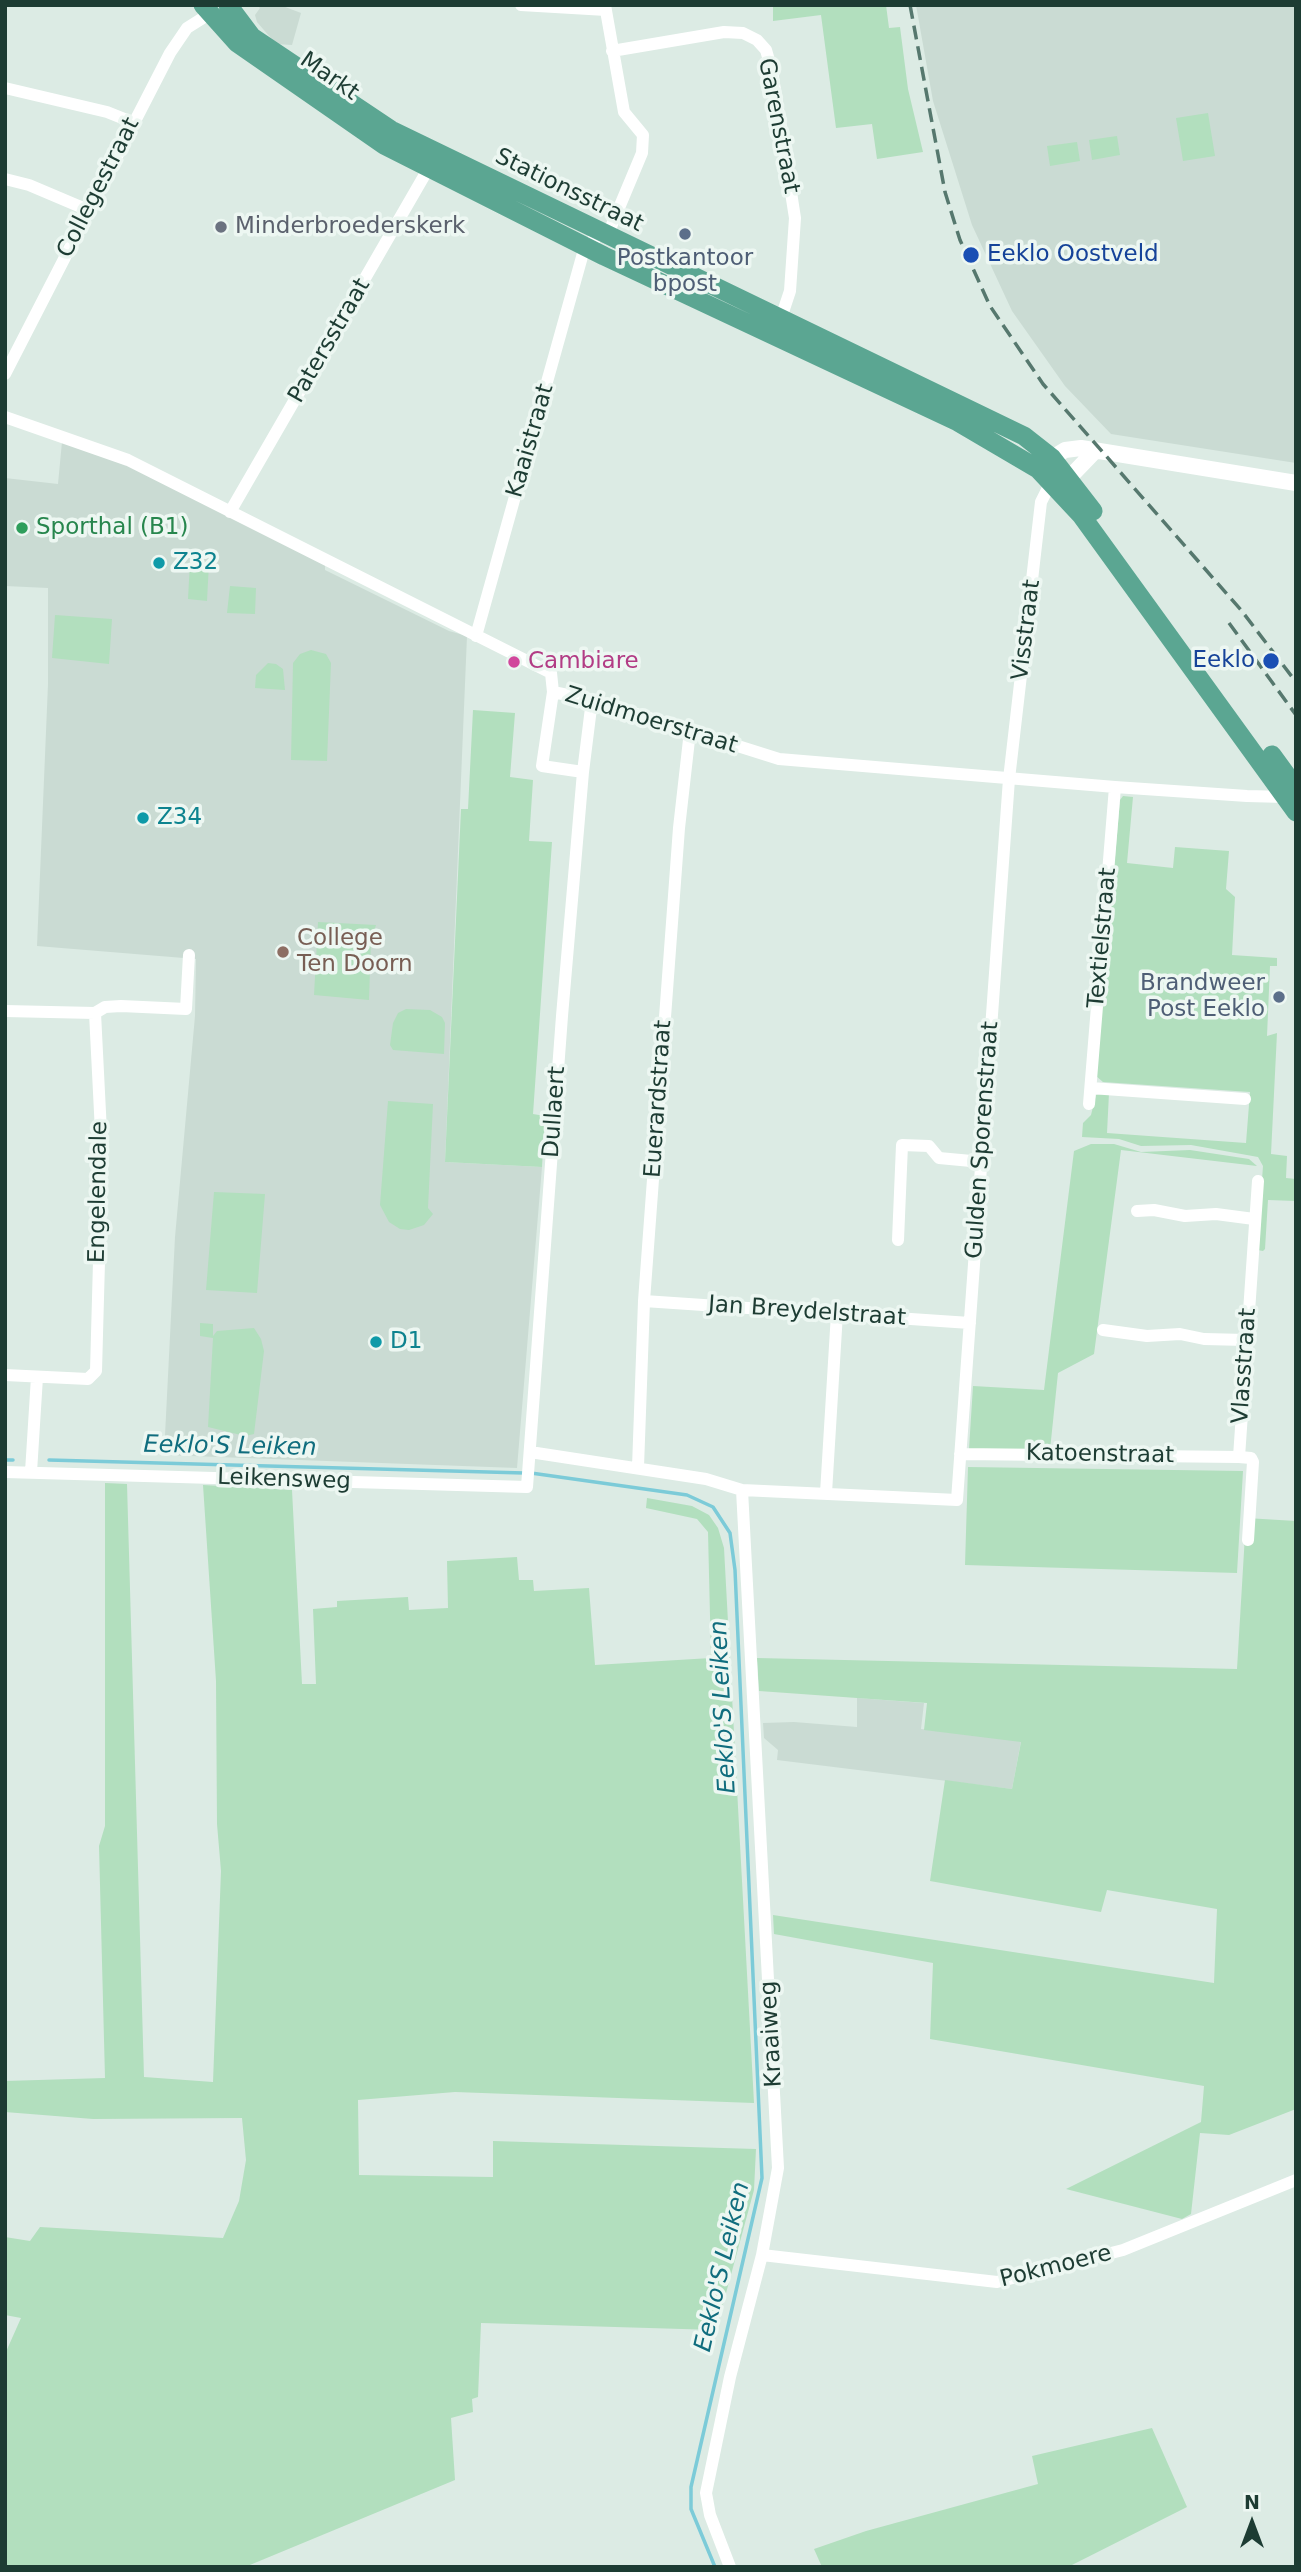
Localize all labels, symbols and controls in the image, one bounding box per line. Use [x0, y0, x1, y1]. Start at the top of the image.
street label: Markt [294, 47, 364, 107]
street label: Garenstraat [751, 56, 805, 196]
street label: Collegestraat [52, 113, 146, 263]
street label: Stationsstraat [490, 143, 648, 239]
place label: Minderbroederskerk [235, 213, 465, 241]
marker: Minderbroederskerk [213, 219, 229, 235]
marker: Postkantoor bpost [677, 226, 693, 242]
place label: Eeklo Oostveld [987, 241, 1159, 269]
place label: Postkantoor bpost [617, 245, 753, 299]
marker: Eeklo Oostveld [961, 245, 981, 265]
street label: Patersstraat [283, 274, 377, 408]
street label: Kaaistraat [502, 381, 560, 501]
place label: Sporthal (B1) [36, 514, 188, 542]
marker: Sporthal (B1) [14, 520, 30, 536]
place label: Z32 [173, 549, 218, 577]
marker: Z32 [151, 555, 167, 571]
street label: Visstraat [1007, 578, 1047, 682]
place label: Eeklo [1193, 647, 1255, 675]
place label: Cambiare [528, 648, 639, 676]
marker: Eeklo [1261, 651, 1281, 671]
marker: Cambiare [506, 654, 522, 670]
street label: Zuidmoerstraat [561, 682, 741, 760]
place label: Z34 [157, 804, 202, 832]
marker: Z34 [135, 810, 151, 826]
street label: Textielstraat [1083, 867, 1123, 1009]
place label: College Ten Doorn [297, 925, 413, 979]
marker: College Ten Doorn [275, 944, 291, 960]
place label: Brandweer Post Eeklo [1140, 970, 1265, 1024]
marker: Brandweer Post Eeklo [1271, 989, 1287, 1005]
street label: Euerardstraat [640, 1019, 678, 1179]
street label: Gulden Sporenstraat [961, 1020, 1005, 1260]
street label: Dullaert [538, 1065, 572, 1159]
street label: Engelendale [84, 1121, 114, 1263]
street label: Jan Breydelstraat [707, 1291, 907, 1333]
street label: Vlasstraat [1227, 1307, 1263, 1425]
place label: D1 [390, 1328, 422, 1356]
marker: D1 [368, 1334, 384, 1350]
water label: Eeklo'S Leiken [143, 1431, 317, 1463]
street label: Katoenstraat [1026, 1440, 1174, 1470]
street label: Leikensweg [217, 1464, 351, 1496]
water label: Eeklo'S Leiken [705, 1620, 743, 1794]
street label: Kraaiweg [755, 1980, 789, 2088]
water label: Eeklo'S Leiken [689, 2179, 757, 2355]
street label: Pokmoere [997, 2240, 1115, 2294]
north arrow [1217, 2488, 1287, 2558]
text: N [1244, 2491, 1260, 2513]

